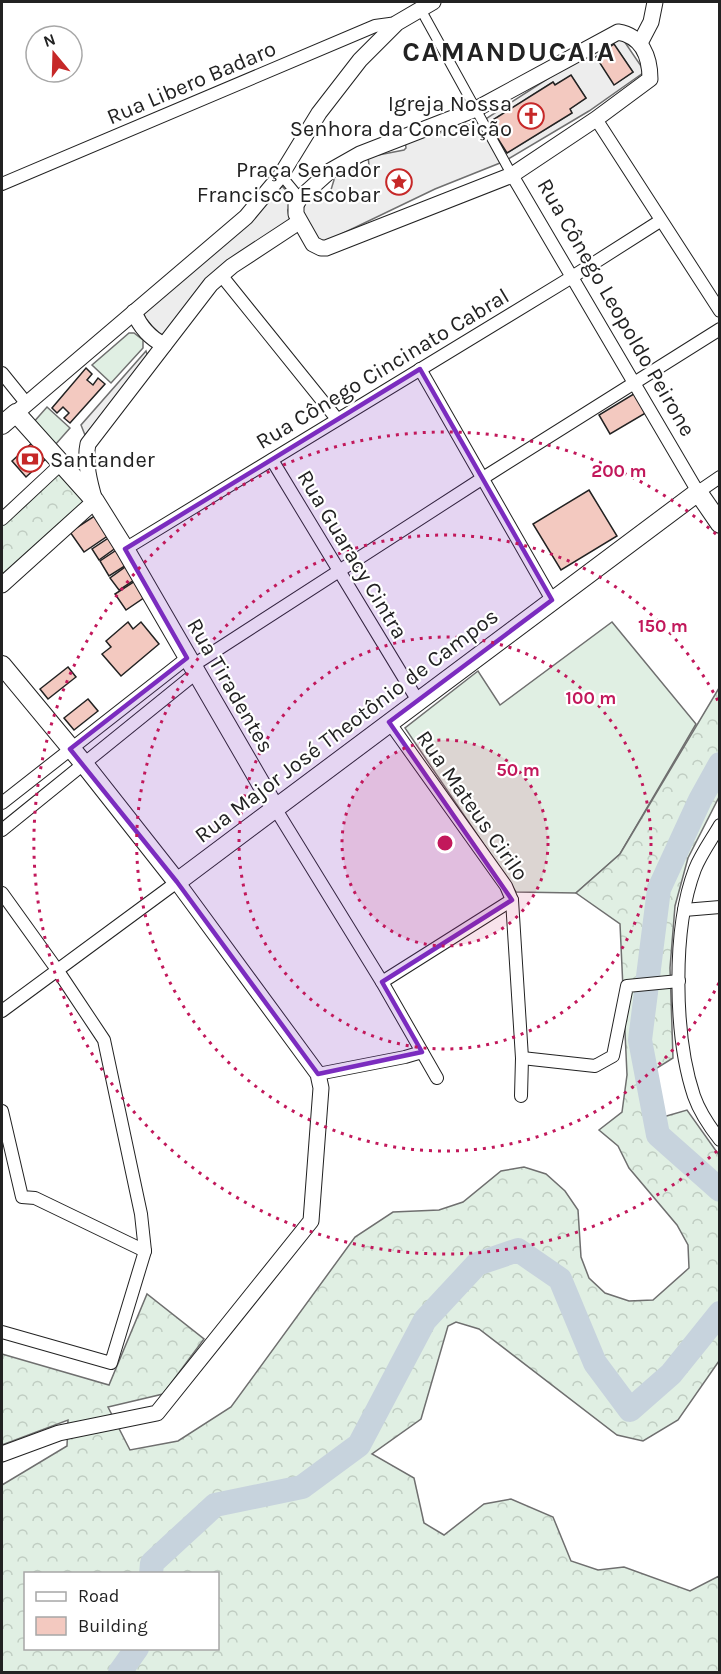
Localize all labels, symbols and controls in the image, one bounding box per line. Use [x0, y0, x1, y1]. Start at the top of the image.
north arrow [24, 24, 84, 84]
text: N [41, 29, 58, 51]
district label: CAMANDUCAIA [402, 35, 616, 68]
street label: Rua Libero Badaro [103, 36, 280, 130]
place label: Igreja Nossa Senhora da Conceição [290, 91, 512, 142]
church icon: Igreja Nossa Senhora da Conceição [516, 101, 546, 131]
place label: Praça Senador Francisco Escobar [197, 157, 380, 208]
place icon: Praça Senador Francisco Escobar [384, 167, 414, 197]
street label: Rua Cônego Leopoldo Peirone [532, 174, 701, 441]
street label: Rua Cônego Cincinato Cabral [251, 283, 514, 455]
bank icon: Santander [15, 444, 45, 474]
place label: Santander [50, 447, 155, 473]
text: 200 m [591, 460, 647, 482]
street label: Rua Guaracy Cintra [291, 465, 413, 644]
street label: Rua Major José Theotônio de Campos [190, 603, 503, 848]
street label: Rua Tiradentes [181, 614, 279, 757]
text: 150 m [638, 615, 688, 637]
text: 100 m [566, 687, 616, 709]
street label: Rua Mateus Cirilo [411, 726, 534, 886]
text: 50 m [496, 759, 540, 781]
centre of rings [435, 833, 455, 853]
legend [24, 1572, 219, 1650]
text: Road [78, 1585, 119, 1607]
text: Building [78, 1615, 148, 1637]

